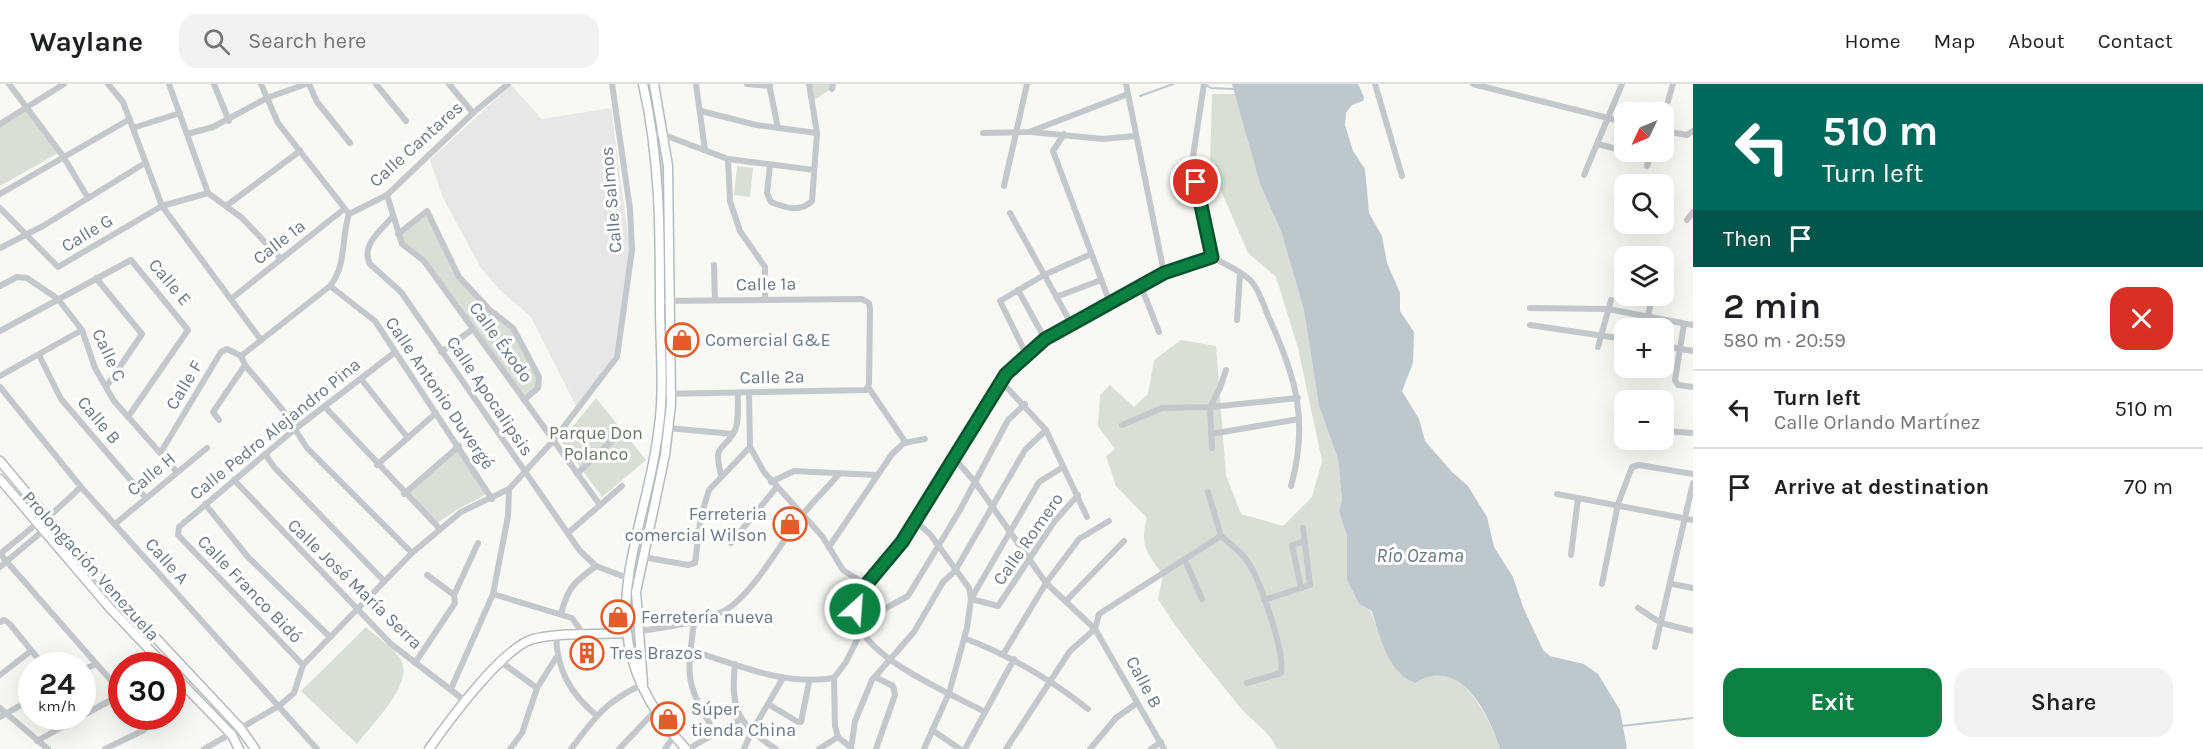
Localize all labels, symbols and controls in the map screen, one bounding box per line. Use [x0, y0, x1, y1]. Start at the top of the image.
search box [179, 14, 599, 68]
text: Waylane [30, 25, 143, 58]
icon: search [200, 25, 233, 58]
text: Search here [248, 28, 366, 54]
text: Home [1845, 29, 1901, 53]
text: Map [1934, 29, 1975, 53]
text: About [2008, 29, 2065, 53]
text: Contact [2098, 29, 2173, 53]
street label: Calle Cantares [365, 96, 467, 192]
north arrow [1614, 102, 1674, 162]
map controls [1614, 102, 1674, 450]
text: 510 m [1822, 106, 1938, 156]
icon: left [1723, 108, 1801, 186]
street label: Calle Salmos [595, 146, 627, 254]
pin [1170, 156, 1221, 207]
text: Turn left [1822, 157, 1923, 189]
icon: arrive [1179, 165, 1212, 198]
button: search [1614, 174, 1674, 234]
street label: Calle G [57, 209, 117, 257]
street label: Calle 1a [248, 215, 310, 269]
icon: arrive [1784, 222, 1817, 255]
text: Then [1723, 226, 1772, 252]
button: layers [1614, 246, 1674, 306]
street label: Calle E [144, 254, 196, 310]
street label: Calle 1a [736, 272, 796, 296]
text: 2 min [1723, 285, 1821, 327]
button: close [2110, 287, 2173, 350]
street label: Calle Éxodo [464, 297, 538, 387]
street label: Calle Antonio Duvergé [381, 312, 499, 474]
button: + [1614, 318, 1674, 378]
shop icon: Comercial G&E [664, 322, 700, 358]
street label: Calle C [87, 325, 131, 385]
place label: Comercial G&E [705, 329, 831, 351]
text: 580 m · 20:59 [1723, 329, 1846, 352]
street label: Calle Apocalipsis [442, 332, 538, 460]
street label: Calle Pedro Alejandro Pina [185, 353, 365, 505]
street label: Calle F [161, 356, 207, 414]
street label: Calle 2a [739, 365, 805, 389]
text: Turn left [1774, 385, 1861, 411]
button: − [1614, 390, 1674, 450]
street label: Calle B [73, 392, 125, 448]
icon: left [1723, 393, 1756, 426]
text: 510 m [2114, 396, 2173, 422]
text: Calle Orlando Martínez [1774, 411, 1980, 434]
park label: Parque Don Polanco [549, 422, 643, 465]
street label: Calle H [122, 447, 180, 501]
icon: arrive [1723, 471, 1756, 504]
text: Arrive at destination [1774, 474, 1989, 500]
text: 70 m [2124, 474, 2173, 500]
street label: Prolongación Venezuela [18, 486, 164, 646]
street label: Calle Romero [988, 489, 1068, 589]
place label: Ferreteria comercial Wilson [625, 503, 767, 546]
shop icon: Ferreteria comercial Wilson [772, 506, 808, 542]
street label: Calle José María Serra [283, 514, 427, 654]
street label: Calle Franco Bidó [193, 530, 307, 648]
street label: Calle A [140, 533, 194, 589]
water label: Río Ozama [1376, 544, 1464, 567]
position arrow [823, 577, 887, 641]
shop icon: Ferretería nueva [600, 599, 636, 635]
place label: Ferretería nueva [641, 606, 773, 628]
building icon: Tres Brazos [569, 635, 605, 671]
place label: Tres Brazos [610, 642, 703, 664]
speed limit sign: 30 [108, 652, 186, 730]
street label: Calle B [1121, 652, 1167, 712]
text: 24 [39, 666, 75, 702]
button: Exit [1723, 668, 1942, 737]
button: Share [1954, 668, 2173, 737]
text: km/h [38, 697, 76, 715]
place label: Súper tienda China [691, 698, 796, 741]
shop icon: Súper tienda China [650, 701, 686, 737]

